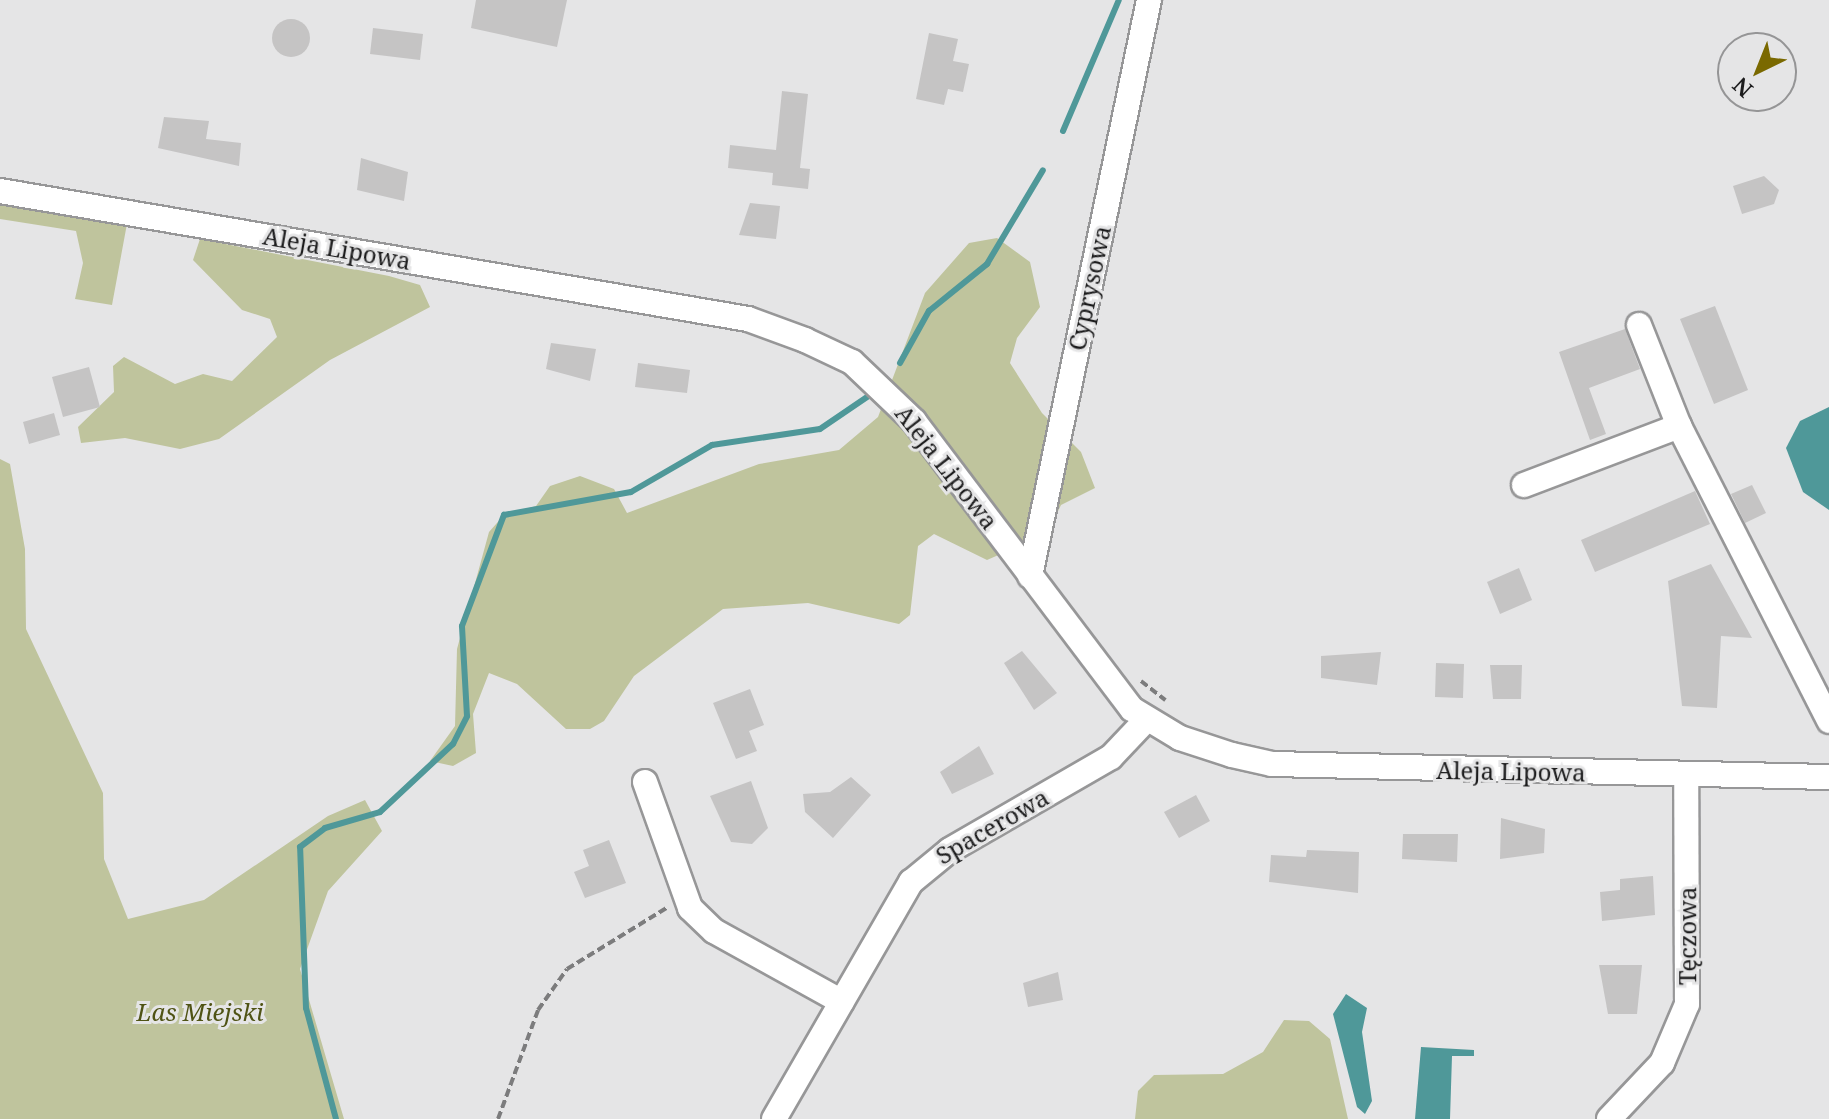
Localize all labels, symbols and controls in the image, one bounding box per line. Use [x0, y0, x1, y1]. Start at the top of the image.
north arrow [1717, 32, 1797, 112]
text: N [1725, 71, 1759, 105]
street label: Aleja Lipowa [261, 221, 413, 275]
street label: Cyprysowa [1062, 223, 1116, 353]
street label: Aleja Lipowa [890, 399, 1004, 535]
street label: Aleja Lipowa [1436, 755, 1586, 787]
street label: Spacerowa [931, 782, 1053, 870]
street label: Tęczowa [1673, 887, 1701, 985]
park label: Las Miejski [137, 998, 263, 1026]

